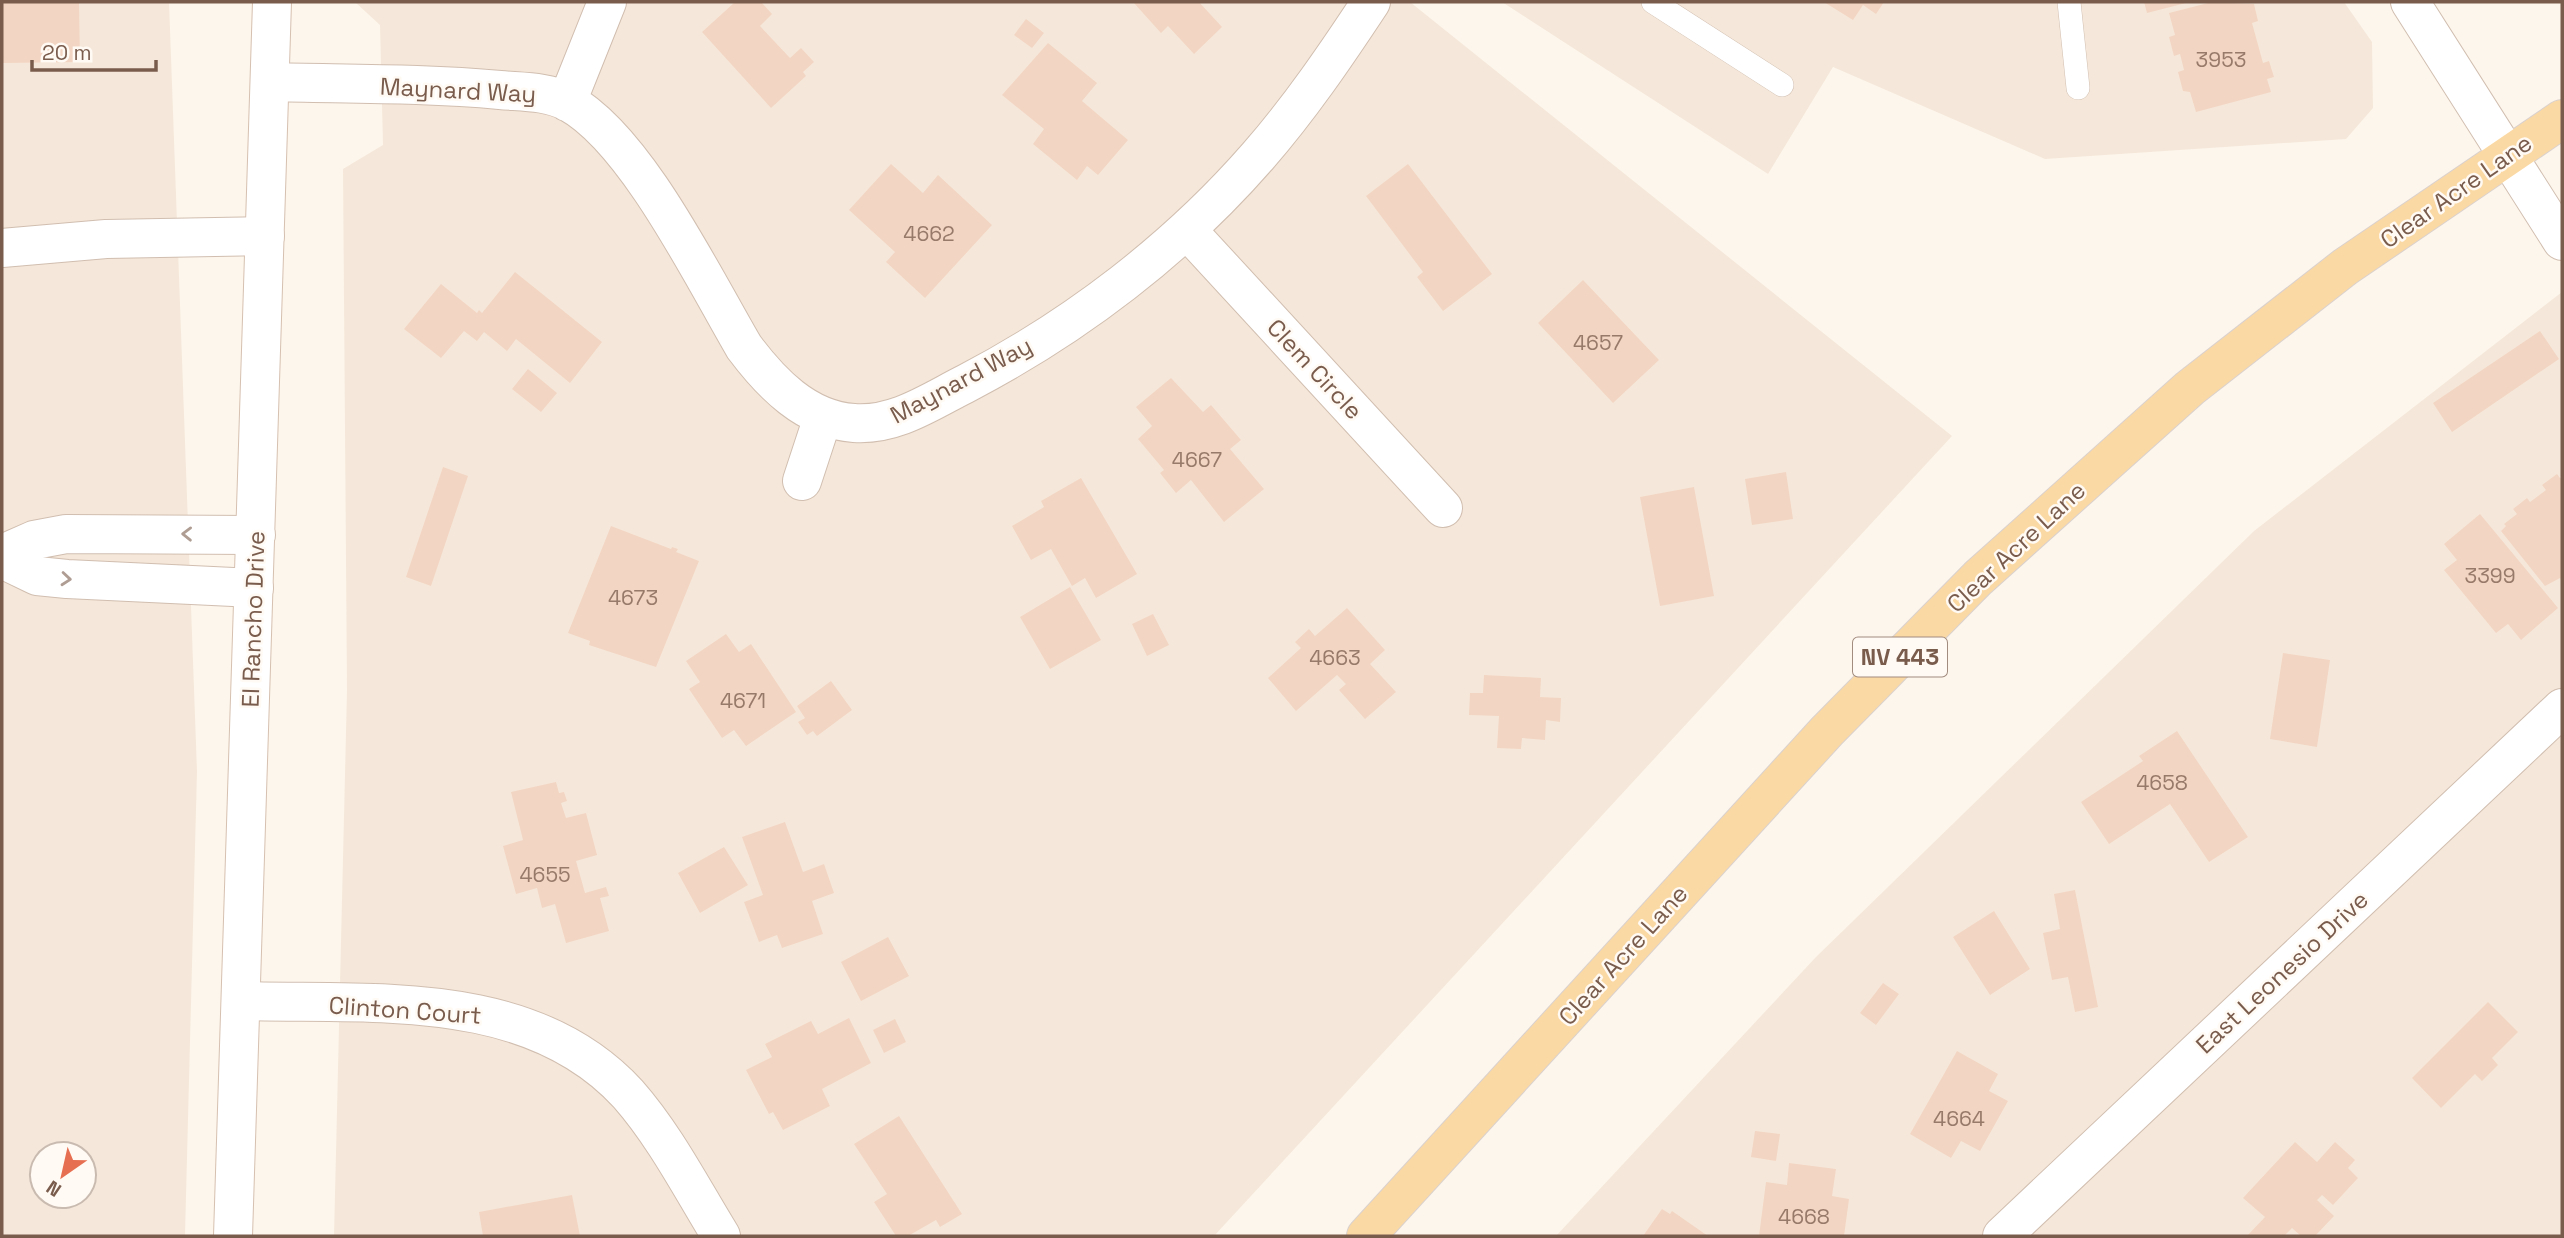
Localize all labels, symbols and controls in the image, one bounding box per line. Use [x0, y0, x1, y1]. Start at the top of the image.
scale bar [32, 28, 156, 72]
text: 20 m [42, 39, 92, 66]
house number: 3953 [2196, 46, 2246, 73]
street label: Maynard Way [379, 70, 537, 110]
street label: Clear Acre Lane [2374, 127, 2538, 255]
house number: 4662 [903, 220, 955, 247]
street label: Clem Circle [1260, 312, 1370, 426]
house number: 4657 [1573, 329, 1623, 356]
street label: Maynard Way [885, 330, 1037, 430]
house number: 4667 [1172, 446, 1222, 473]
street label: Clear Acre Lane [1940, 475, 2092, 619]
one-way arrow [182, 526, 192, 542]
street label: El Rancho Drive [234, 530, 272, 708]
house number: 3399 [2464, 562, 2516, 589]
one-way arrow [61, 571, 72, 586]
house number: 4673 [608, 584, 658, 611]
road number: NV 443 [1853, 638, 1947, 677]
house number: 4663 [1309, 644, 1361, 671]
house number: 4671 [720, 687, 766, 714]
house number: 4658 [2136, 769, 2188, 796]
house number: 4655 [519, 861, 571, 888]
street label: Clear Acre Lane [1552, 878, 1694, 1032]
street label: East Leonesio Drive [2189, 884, 2375, 1060]
street label: Clinton Court [328, 989, 482, 1031]
house number: 4664 [1933, 1105, 1985, 1132]
north arrow [28, 1140, 98, 1210]
text: N [42, 1175, 66, 1203]
house number: 4668 [1778, 1203, 1830, 1230]

